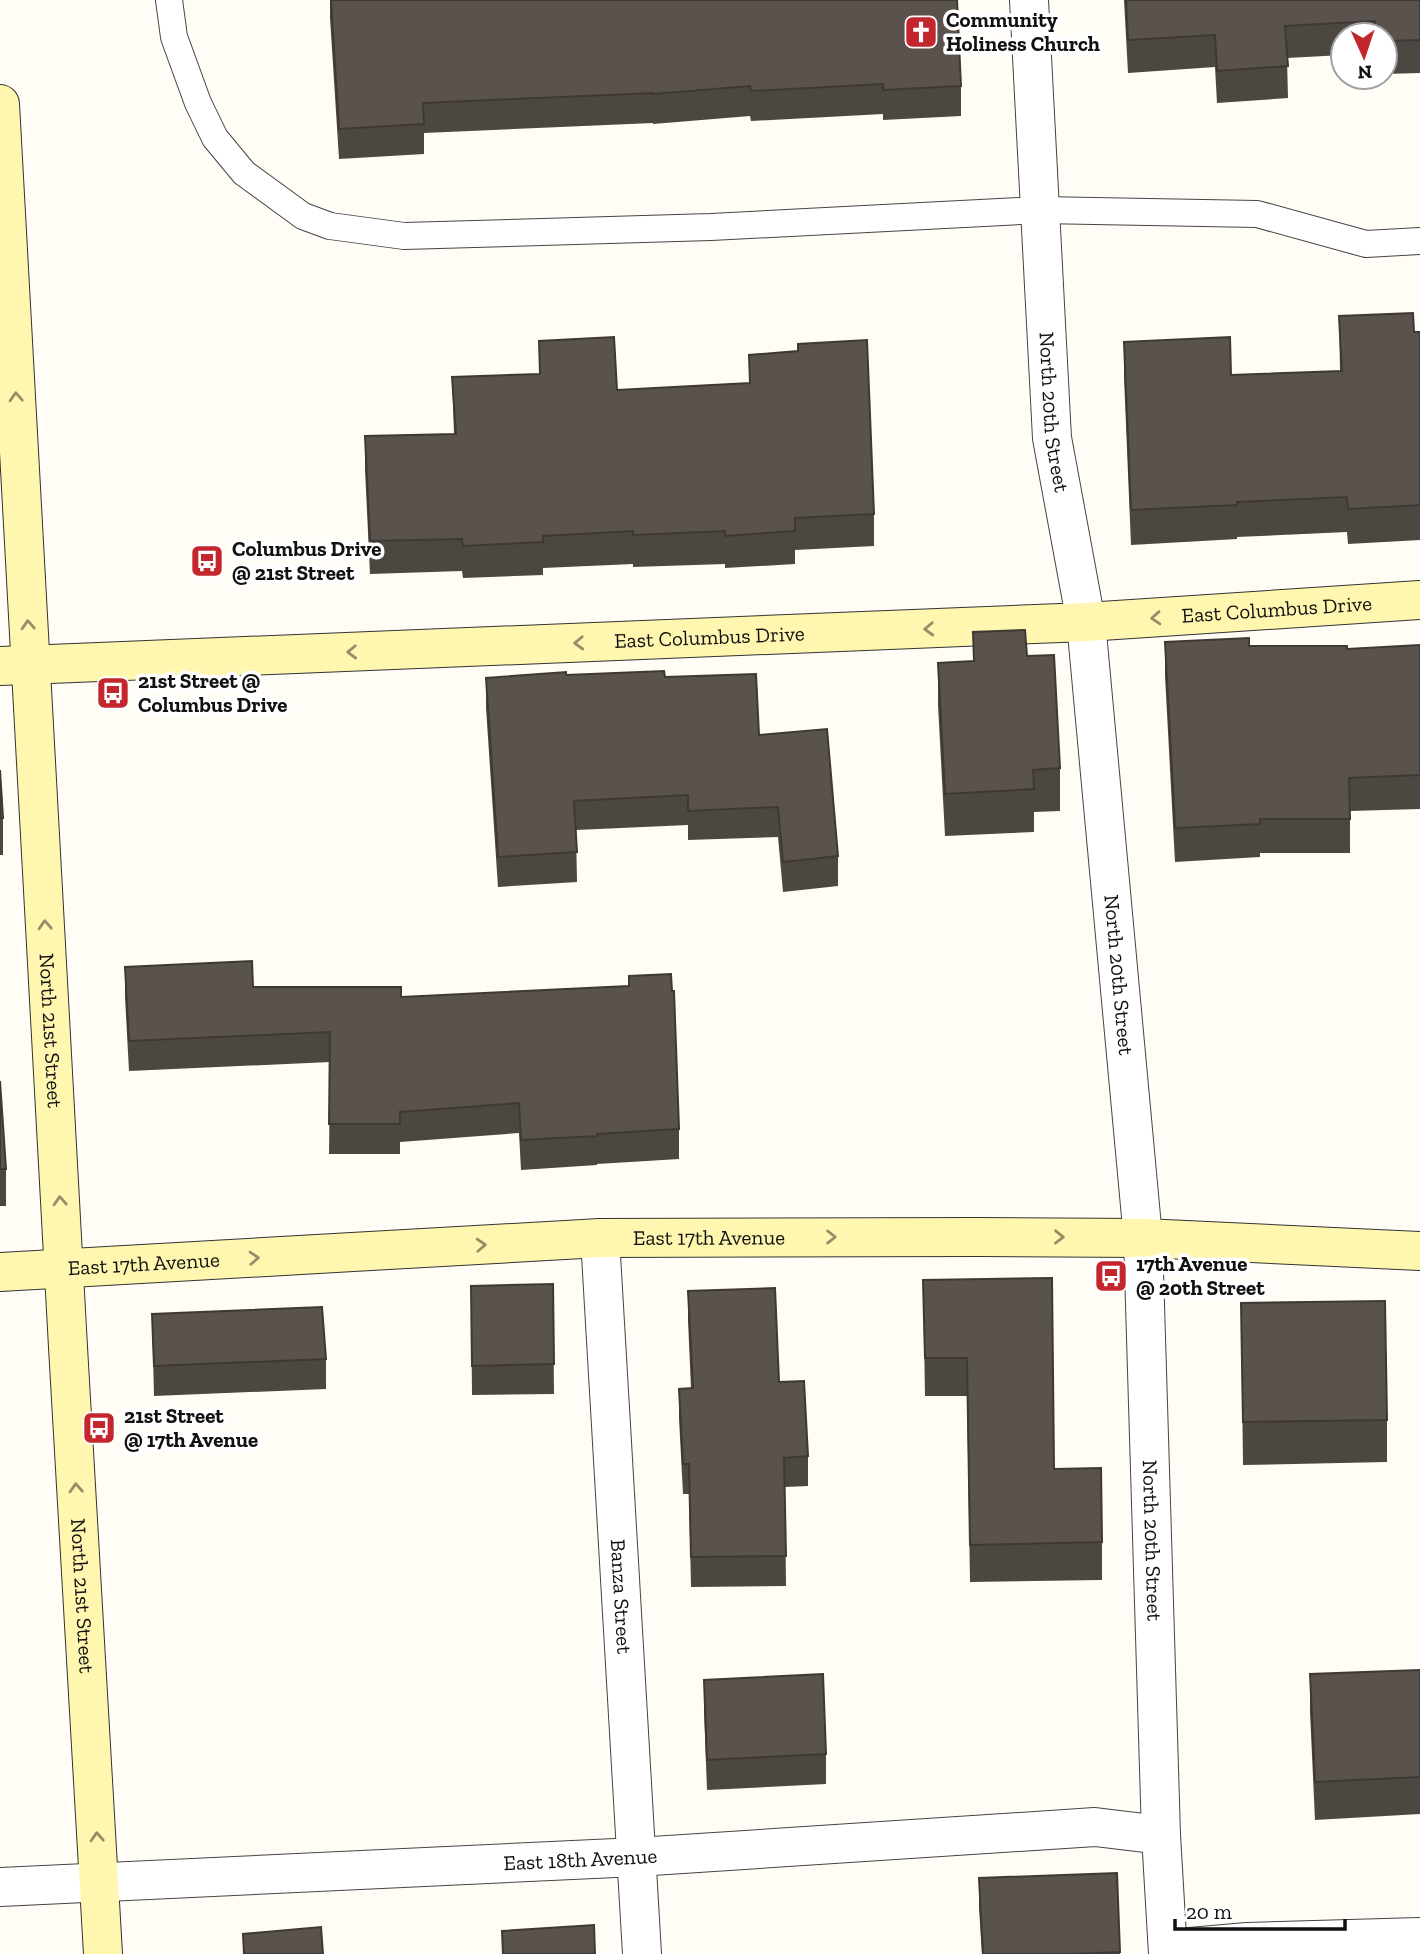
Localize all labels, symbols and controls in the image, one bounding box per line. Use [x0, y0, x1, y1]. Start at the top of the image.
place label: Community Holiness Church [946, 7, 1100, 56]
church icon: Community Holiness Church [902, 13, 940, 51]
north arrow [1329, 21, 1399, 91]
text: N [1357, 61, 1373, 84]
street label: North 20th Street [1034, 331, 1075, 494]
one-way arrow [9, 392, 24, 403]
place label: Columbus Drive @ 21st Street [232, 536, 381, 585]
bus stop icon: Columbus Drive @ 21st Street [188, 542, 226, 580]
street label: East Columbus Drive [1181, 590, 1373, 628]
one-way arrow [1151, 610, 1162, 625]
one-way arrow [21, 619, 36, 630]
street label: East Columbus Drive [614, 620, 805, 653]
one-way arrow [923, 621, 934, 636]
one-way arrow [574, 635, 585, 650]
one-way arrow [346, 644, 357, 659]
place label: 21st Street @ Columbus Drive [138, 668, 287, 717]
bus stop icon: 21st Street @ Columbus Drive [94, 674, 132, 712]
street label: North 20th Street [1099, 893, 1139, 1056]
one-way arrow [38, 919, 53, 930]
street label: North 21st Street [34, 953, 68, 1109]
one-way arrow [53, 1195, 68, 1206]
street label: East 17th Avenue [633, 1225, 785, 1250]
one-way arrow [827, 1229, 837, 1245]
one-way arrow [1054, 1229, 1065, 1245]
one-way arrow [476, 1238, 487, 1253]
street label: East 17th Avenue [67, 1247, 220, 1280]
one-way arrow [249, 1251, 260, 1266]
place label: 17th Avenue @ 20th Street [1136, 1251, 1265, 1300]
bus stop icon: 17th Avenue @ 20th Street [1092, 1257, 1130, 1295]
place label: 21st Street @ 17th Avenue [124, 1403, 258, 1452]
bus stop icon: 21st Street @ 17th Avenue [80, 1409, 118, 1447]
street label: North 20th Street [1138, 1460, 1168, 1622]
one-way arrow [69, 1482, 84, 1493]
street label: North 21st Street [66, 1518, 100, 1674]
street label: Banza Street [606, 1538, 637, 1655]
one-way arrow [89, 1831, 104, 1842]
street label: East 18th Avenue [503, 1843, 658, 1875]
scale bar [1175, 1888, 1345, 1932]
text: 20 m [1186, 1899, 1232, 1924]

